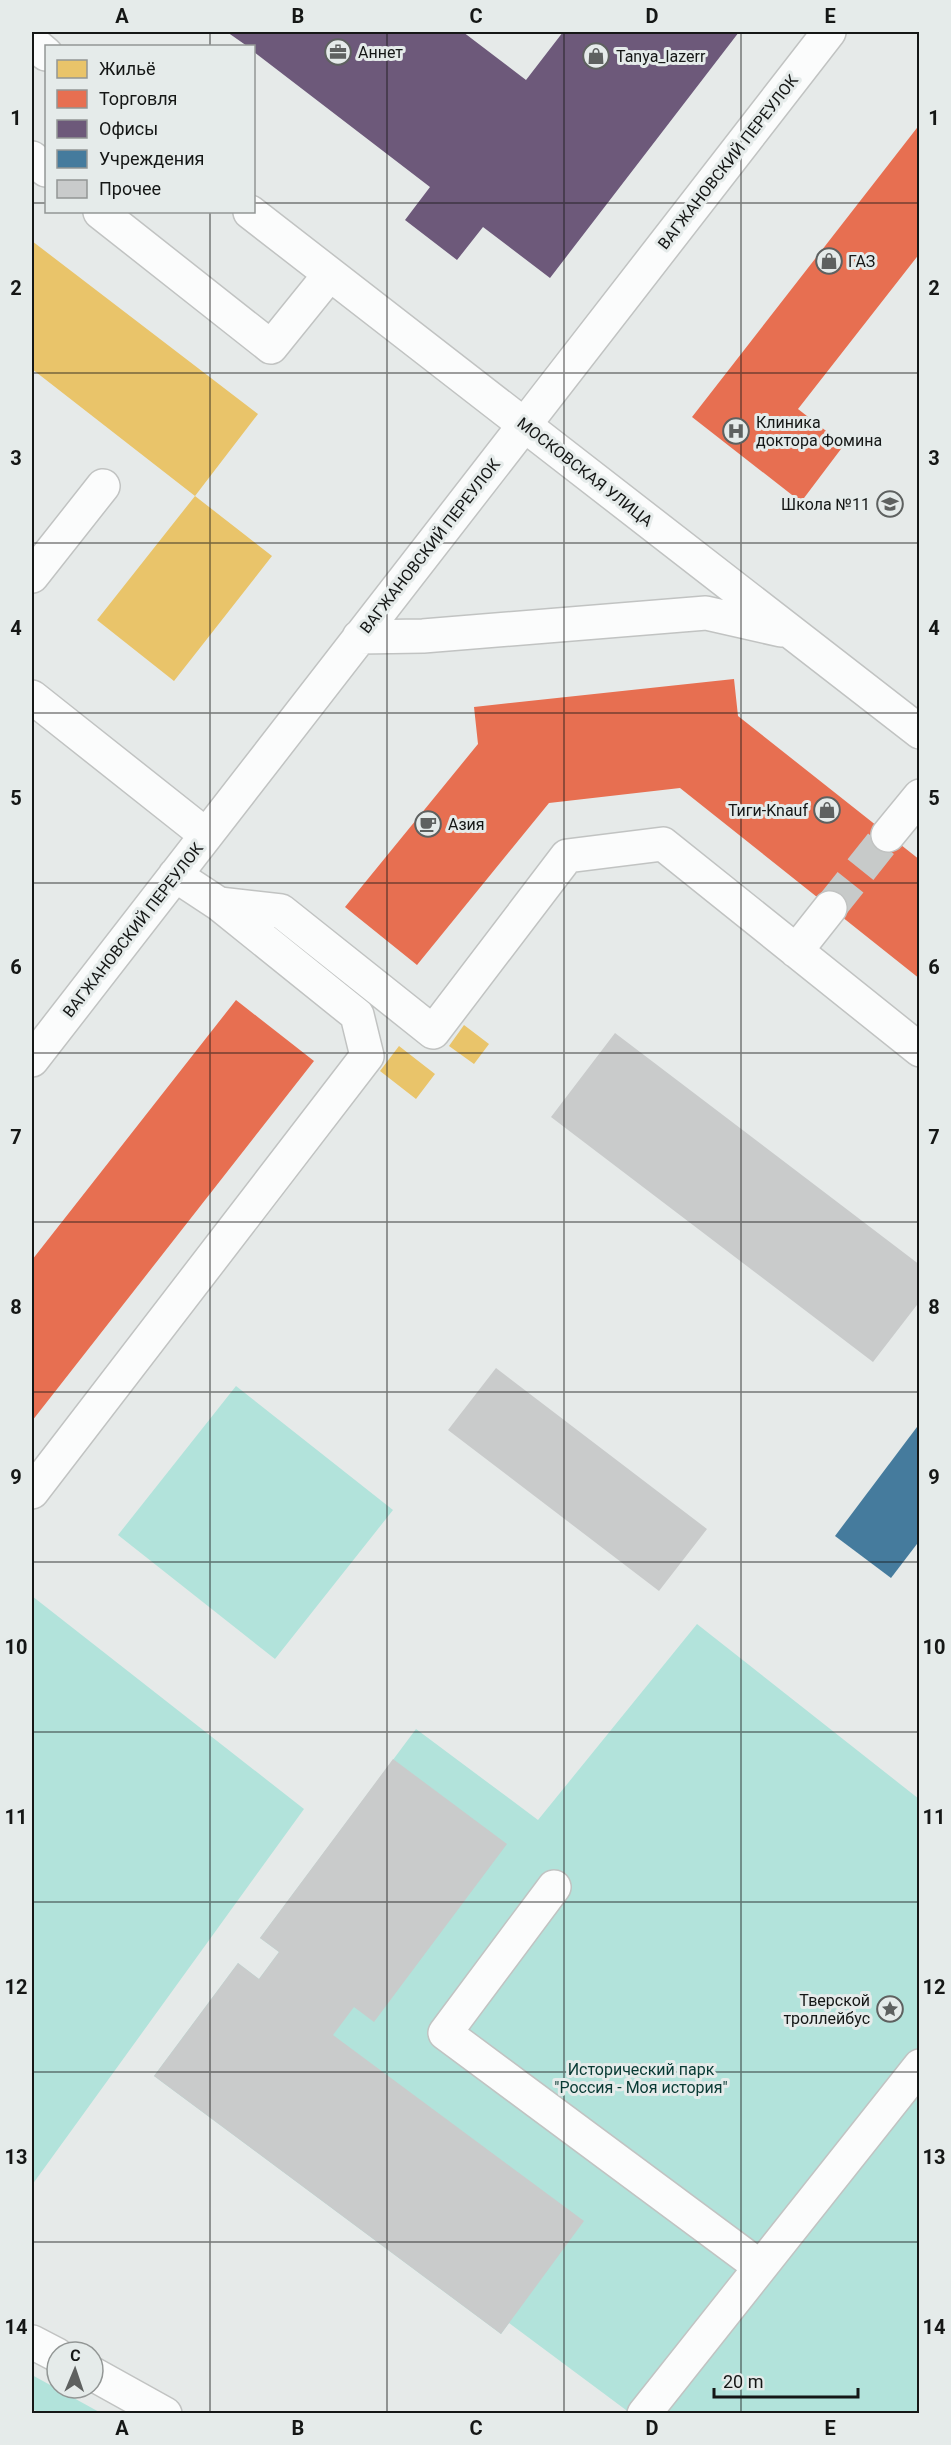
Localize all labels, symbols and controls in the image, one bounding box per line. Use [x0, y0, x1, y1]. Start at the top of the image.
text: A [115, 4, 129, 28]
text: B [292, 4, 304, 28]
text: C [469, 4, 483, 28]
text: D [646, 4, 659, 28]
text: E [824, 4, 836, 28]
office icon: Аннет [323, 37, 353, 67]
shop icon: Tanya_lazerr [581, 41, 611, 71]
place label: Аннет [358, 43, 403, 62]
legend [45, 45, 255, 213]
place label: Tanya_lazerr [616, 47, 706, 66]
text: Жильё [99, 58, 155, 79]
street label: ВАГЖАНОВСКИЙ ПЕРЕУЛОК [654, 70, 802, 253]
text: Торговля [99, 88, 177, 109]
text: 1 [10, 106, 22, 130]
text: 1 [928, 106, 940, 130]
text: Офисы [99, 118, 158, 139]
text: Учреждения [99, 148, 204, 169]
text: Прочее [99, 178, 161, 199]
shop icon: ГАЗ [814, 246, 844, 276]
place label: ГАЗ [848, 252, 875, 271]
text: 2 [10, 276, 22, 300]
text: 2 [928, 276, 940, 300]
street label: МОСКОВСКАЯ УЛИЦА [514, 413, 657, 531]
place label: Клиника доктора Фомина [756, 413, 882, 450]
hospital icon: Клиника доктора Фомина [721, 416, 751, 446]
text: 3 [10, 446, 22, 470]
text: 3 [928, 446, 940, 470]
street label: ВАГЖАНОВСКИЙ ПЕРЕУЛОК [356, 454, 504, 637]
school or university icon: Школа №11 [875, 489, 905, 519]
place label: Школа №11 [781, 495, 870, 514]
text: 4 [10, 616, 22, 640]
text: 4 [928, 616, 940, 640]
text: 5 [10, 786, 22, 810]
text: 5 [928, 786, 940, 810]
shop icon: Тиги-Knauf [812, 795, 842, 825]
place label: Тиги-Knauf [728, 801, 808, 820]
cafe icon: Азия [413, 809, 443, 839]
place label: Азия [448, 815, 485, 834]
street label: ВАГЖАНОВСКИЙ ПЕРЕУЛОК [59, 838, 207, 1021]
text: 6 [10, 955, 22, 979]
text: 6 [928, 955, 940, 979]
text: 7 [10, 1125, 22, 1149]
text: 7 [928, 1125, 940, 1149]
text: 8 [10, 1295, 22, 1319]
text: 8 [928, 1295, 940, 1319]
text: 9 [10, 1465, 22, 1489]
text: 9 [928, 1465, 940, 1489]
text: 10 [5, 1635, 27, 1659]
text: 10 [923, 1635, 945, 1659]
text: 11 [5, 1805, 27, 1829]
text: 11 [923, 1805, 945, 1829]
text: 12 [5, 1975, 27, 1999]
text: 12 [923, 1975, 945, 1999]
place label: Тверской троллейбус [783, 1991, 870, 2028]
place icon: Тверской троллейбус [875, 1994, 905, 2024]
park label: Исторический парк "Россия - Моя история" [554, 2060, 728, 2097]
text: 13 [5, 2145, 27, 2169]
text: 13 [923, 2145, 945, 2169]
text: 14 [5, 2315, 27, 2339]
text: 14 [923, 2315, 945, 2339]
north arrow [45, 2340, 105, 2400]
text: С [70, 2346, 81, 2365]
scale bar [714, 2361, 858, 2399]
text: 20 m [723, 2371, 763, 2392]
text: A [115, 2416, 129, 2440]
text: B [292, 2416, 304, 2440]
text: C [469, 2416, 483, 2440]
text: D [646, 2416, 659, 2440]
text: E [824, 2416, 836, 2440]

